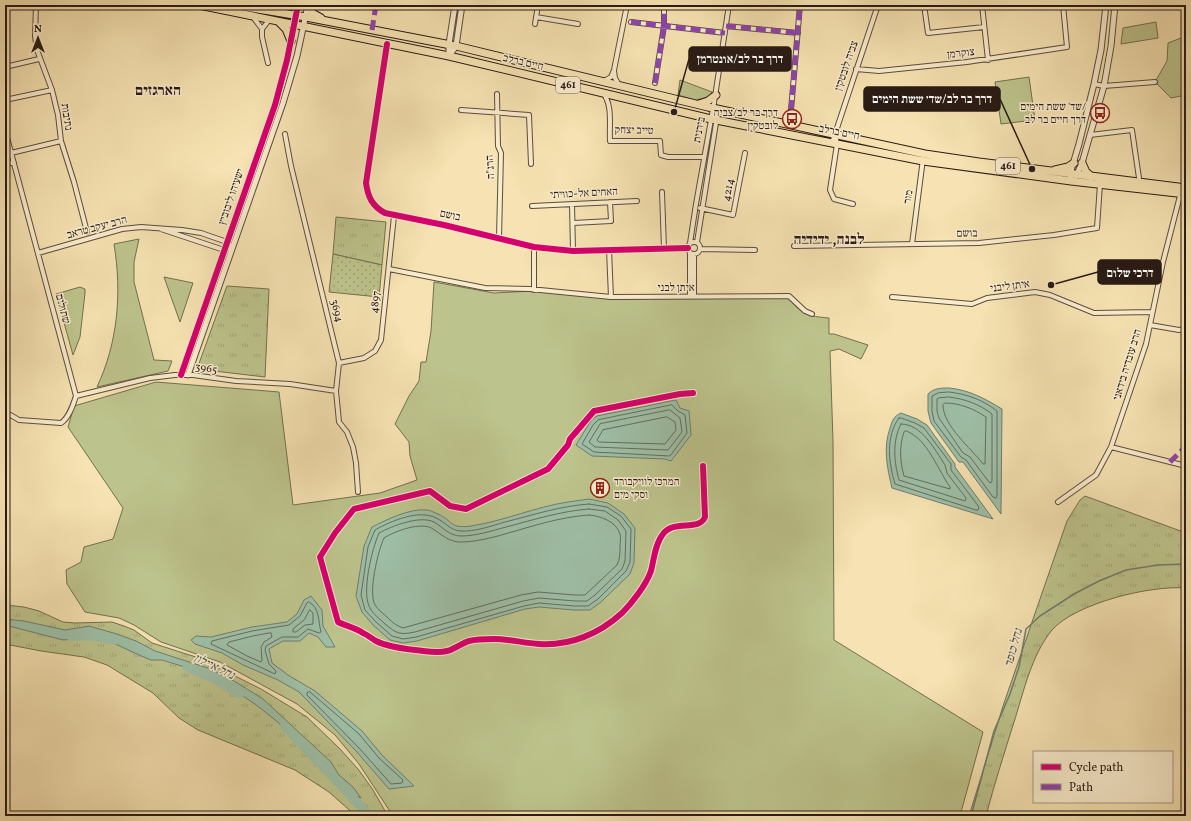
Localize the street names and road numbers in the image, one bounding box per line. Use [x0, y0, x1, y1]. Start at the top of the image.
street label: צביה לובטקין [831, 39, 863, 93]
street label: צוקרמן [947, 45, 975, 63]
street label: חיים ברלב [501, 51, 545, 75]
road number: 461 [556, 77, 580, 93]
street label: נתיבות [56, 102, 76, 132]
street label: בירנית [690, 116, 710, 144]
street label: חיים ברלב [817, 122, 861, 144]
street label: טייב יצחק [614, 123, 654, 139]
street label: הרנ"ה [483, 154, 499, 180]
road number: 461 [996, 158, 1020, 174]
street label: ישעיהו ליבוביץ [215, 167, 249, 227]
street label: 4214 [719, 177, 739, 203]
street label: האחים אל-כוויתי [550, 185, 618, 203]
street label: מור [901, 189, 917, 205]
street label: בושם [438, 206, 462, 226]
street label: הרב יעקב טראב [65, 213, 129, 243]
street label: בושם [956, 226, 978, 242]
street label: איתן ליבני [989, 277, 1031, 297]
street label: איתן לבני [657, 281, 695, 296]
street label: 4897 [367, 290, 385, 314]
street label: שתולים [51, 292, 73, 326]
street label: 3694 [326, 298, 346, 324]
street label: הרב עובדיה בידאני [1110, 327, 1146, 403]
street label: 3965 [194, 360, 218, 378]

